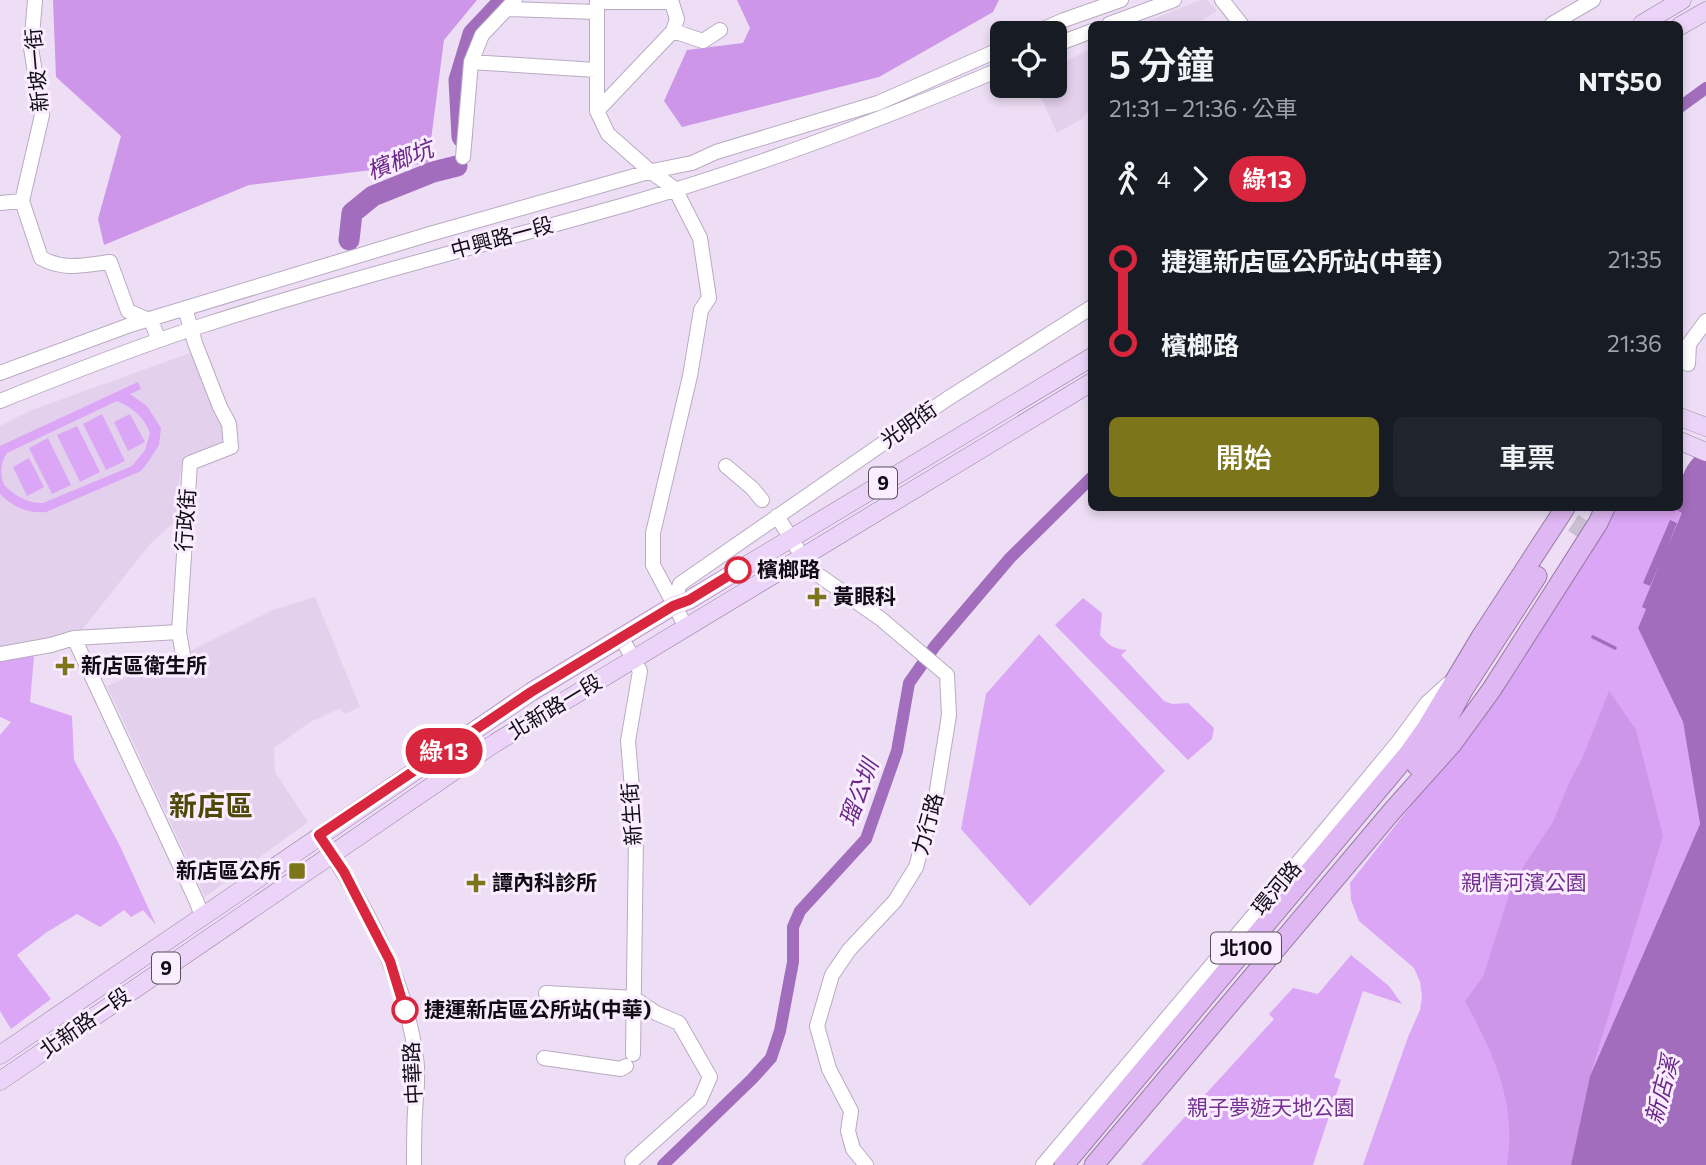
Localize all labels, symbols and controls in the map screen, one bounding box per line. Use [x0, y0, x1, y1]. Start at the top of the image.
map controls [990, 21, 1067, 98]
button: locate [990, 21, 1067, 98]
street label: 新坡一街 [19, 27, 52, 113]
text: 5 分鐘 [1109, 40, 1214, 87]
text: NT$50 [1578, 65, 1662, 96]
text: 21:31 – 21:36 · 公車 [1109, 94, 1298, 122]
water label: 檳榔坑 [362, 133, 440, 185]
icon: walk [1109, 160, 1147, 198]
icon: forward [1181, 160, 1219, 198]
text: 綠13 [1243, 164, 1292, 193]
text: 4 [1157, 165, 1171, 193]
street label: 中興路一段 [448, 211, 556, 262]
text: 捷運新店區公所站(中華) [1161, 245, 1442, 276]
text: 21:35 [1608, 245, 1662, 273]
text: 檳榔路 [1161, 329, 1239, 360]
text: 21:36 [1607, 329, 1662, 357]
street label: 光明街 [875, 395, 941, 452]
button: 開始 [1109, 417, 1379, 497]
button: 車票 [1393, 417, 1662, 497]
road number: 9 [869, 468, 897, 498]
street label: 行政街 [170, 488, 199, 552]
place label: 檳榔路 [757, 556, 820, 581]
marker: 檳榔路 [725, 557, 751, 583]
place label: 黃眼科 [833, 583, 896, 608]
marker: 黃眼科 [807, 587, 827, 607]
place label: 新店區衛生所 [81, 652, 207, 677]
marker: 新店區衛生所 [55, 656, 75, 676]
street label: 北新路一段 [503, 668, 606, 743]
line badge: 綠13 [404, 728, 484, 774]
text: 綠13 [420, 736, 468, 765]
water label: 瑠公圳 [833, 753, 885, 830]
street label: 新生街 [616, 782, 645, 846]
district label: 新店區 [169, 788, 253, 822]
street label: 力行路 [906, 790, 947, 857]
street label: 環河路 [1246, 855, 1306, 919]
place label: 新店區公所 [176, 857, 281, 882]
marker: 新店區公所 [287, 861, 307, 881]
place label: 譚內科診所 [492, 869, 597, 894]
park label: 親情河濱公園 [1461, 869, 1587, 894]
marker: 譚內科診所 [466, 873, 486, 893]
road number: 北100 [1211, 932, 1281, 964]
road number: 9 [152, 952, 180, 984]
street label: 北新路一段 [34, 981, 134, 1062]
place label: 捷運新店區公所站(中華) [424, 996, 651, 1021]
marker: 捷運新店區公所站(中華) [392, 997, 418, 1023]
street label: 中華路 [397, 1041, 426, 1105]
water label: 新店溪 [1639, 1050, 1684, 1127]
park label: 親子夢遊天地公園 [1187, 1094, 1355, 1119]

